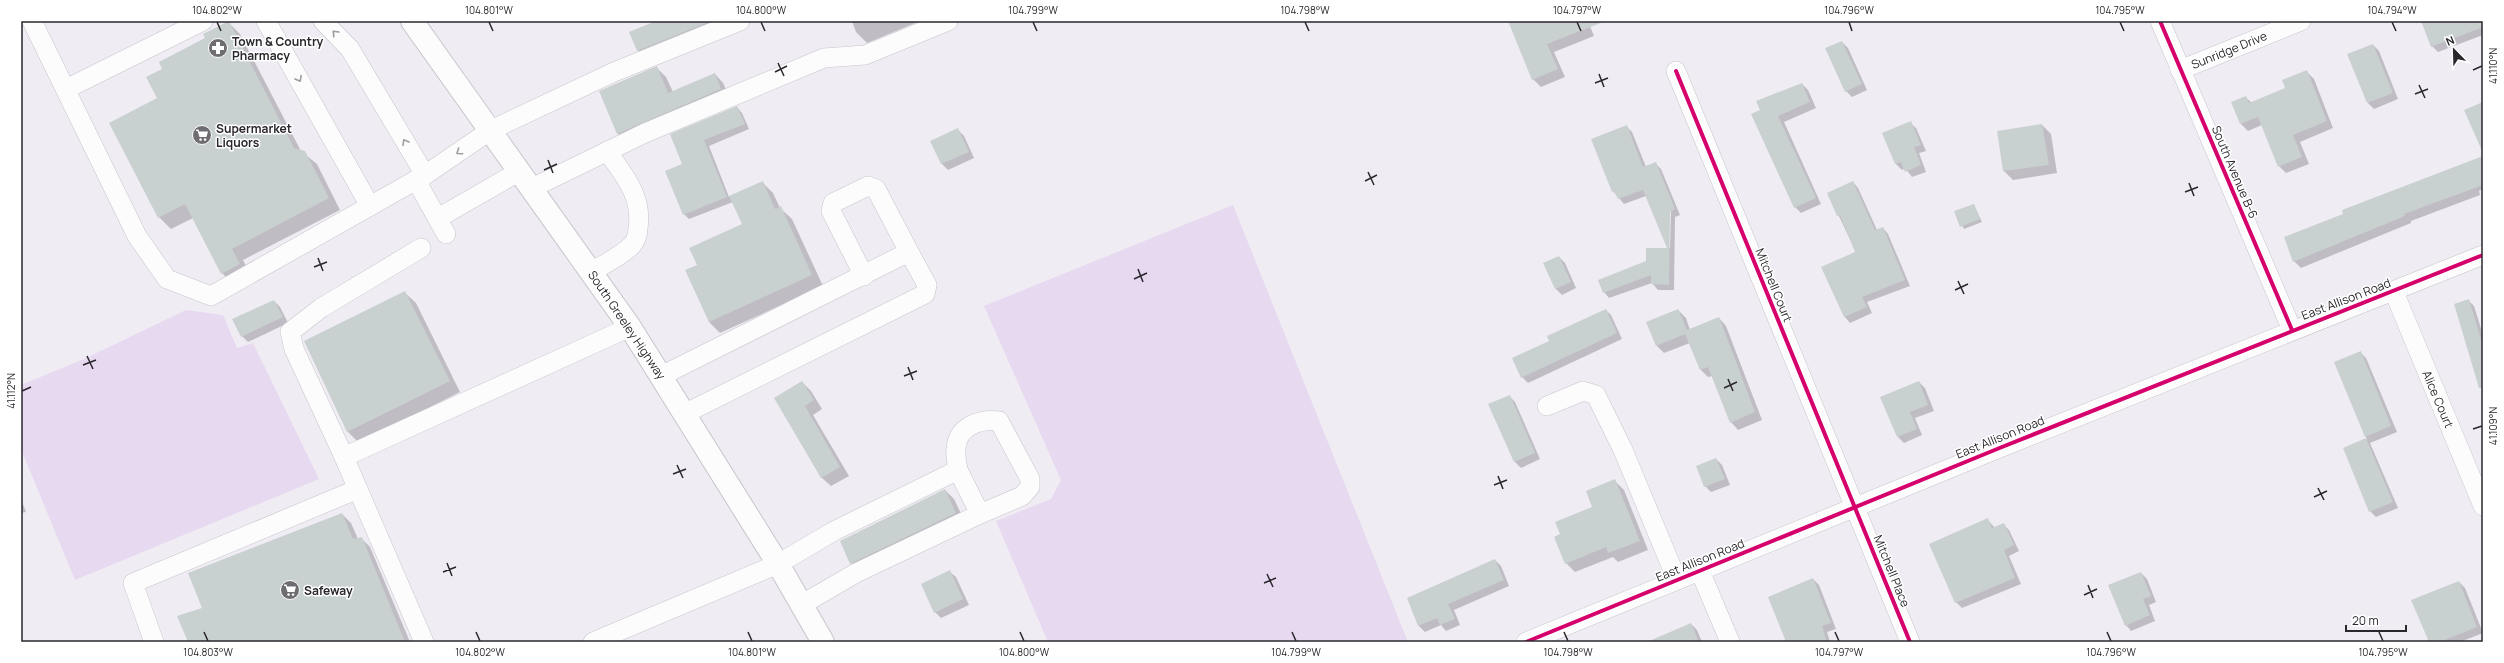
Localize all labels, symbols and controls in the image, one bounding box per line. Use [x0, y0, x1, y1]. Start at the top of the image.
text: 104.802°W [192, 3, 242, 17]
text: 104.801°W [465, 3, 514, 17]
text: 104.800°W [736, 3, 787, 17]
text: 104.799°W [1008, 3, 1058, 17]
text: 104.798°W [1280, 3, 1330, 17]
text: 104.797°W [1553, 3, 1602, 17]
text: 104.796°W [1824, 3, 1874, 17]
text: 104.795°W [2095, 3, 2145, 17]
text: 104.794°W [2367, 3, 2417, 17]
street label: Sunridge Drive [2189, 27, 2269, 73]
one-way arrow [332, 30, 339, 38]
north arrow [2434, 30, 2474, 70]
text: N [2443, 32, 2457, 49]
place label: Town & Country Pharmacy [232, 33, 324, 64]
pharmacy icon: Town & Country Pharmacy [207, 37, 229, 59]
text: 41.110°N [2486, 48, 2500, 84]
one-way arrow [294, 75, 301, 82]
place label: Supermarket Liquors [216, 120, 292, 151]
street label: South Avenue B-6 [2208, 123, 2262, 221]
supermarket icon: Supermarket Liquors [191, 124, 213, 146]
one-way arrow [402, 139, 410, 146]
one-way arrow [456, 147, 463, 155]
street label: Mitchell Court [1751, 246, 1797, 325]
street label: South Greeley Highway [584, 267, 670, 383]
street label: East Allison Road [2299, 274, 2393, 324]
street label: Alice Court [2418, 368, 2458, 431]
text: 41.112°N [4, 373, 18, 409]
text: 41.109°N [2486, 407, 2500, 445]
street label: East Allison Road [1953, 411, 2047, 463]
street label: Mitchell Place [1870, 532, 1914, 610]
street label: East Allison Road [1653, 534, 1747, 586]
supermarket icon: Safeway [279, 579, 301, 601]
place label: Safeway [304, 582, 353, 599]
scale bar [2346, 607, 2406, 633]
text: 20 m [2352, 612, 2379, 629]
text: 104.803°W [183, 645, 233, 659]
text: 104.802°W [455, 645, 505, 659]
text: 104.801°W [728, 645, 777, 659]
text: 104.800°W [999, 645, 1050, 659]
text: 104.799°W [1271, 645, 1321, 659]
text: 104.798°W [1543, 645, 1593, 659]
text: 104.797°W [1815, 645, 1864, 659]
text: 104.796°W [2086, 645, 2136, 659]
text: 104.795°W [2358, 645, 2408, 659]

